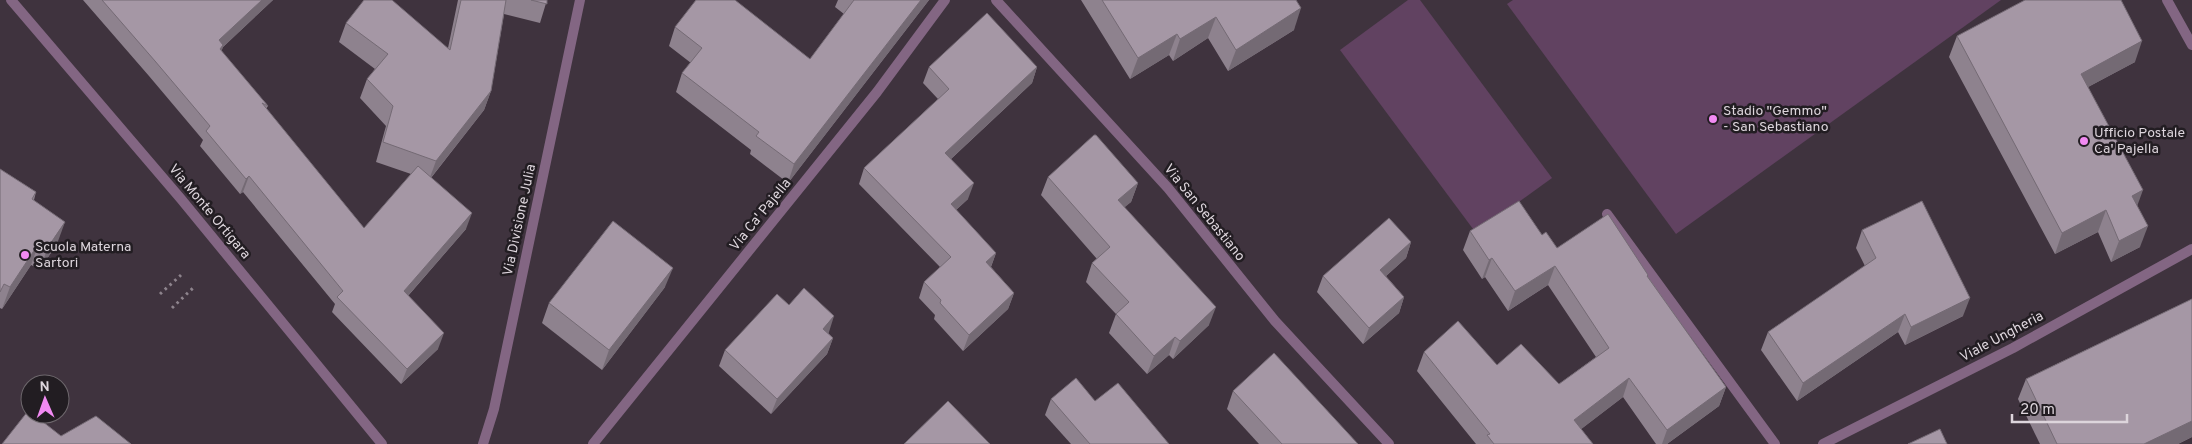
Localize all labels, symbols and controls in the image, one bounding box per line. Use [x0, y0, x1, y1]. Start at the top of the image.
place label: Stadio "Gemmo" - San Sebastiano [1723, 103, 1829, 136]
marker: Stadio "Gemmo" - San Sebastiano [1707, 113, 1719, 125]
place label: Ufficio Postale Ca' Pajella [2094, 125, 2185, 158]
marker: Ufficio Postale Ca' Pajella [2078, 135, 2090, 147]
street label: Via Monte Ortigara [164, 161, 254, 263]
street label: Via San Sebastiano [1160, 161, 1248, 265]
street label: Via Divisione Julia [500, 162, 540, 278]
street label: Via Ca' Pajella [727, 175, 795, 255]
place label: Scuola Materna Sartori [35, 239, 131, 272]
marker: Scuola Materna Sartori [19, 249, 31, 261]
street label: Viale Ungheria [1957, 308, 2047, 366]
north arrow [20, 374, 70, 424]
text: N [39, 379, 50, 396]
scale bar [2012, 392, 2127, 424]
text: 20 m [2020, 401, 2055, 420]

